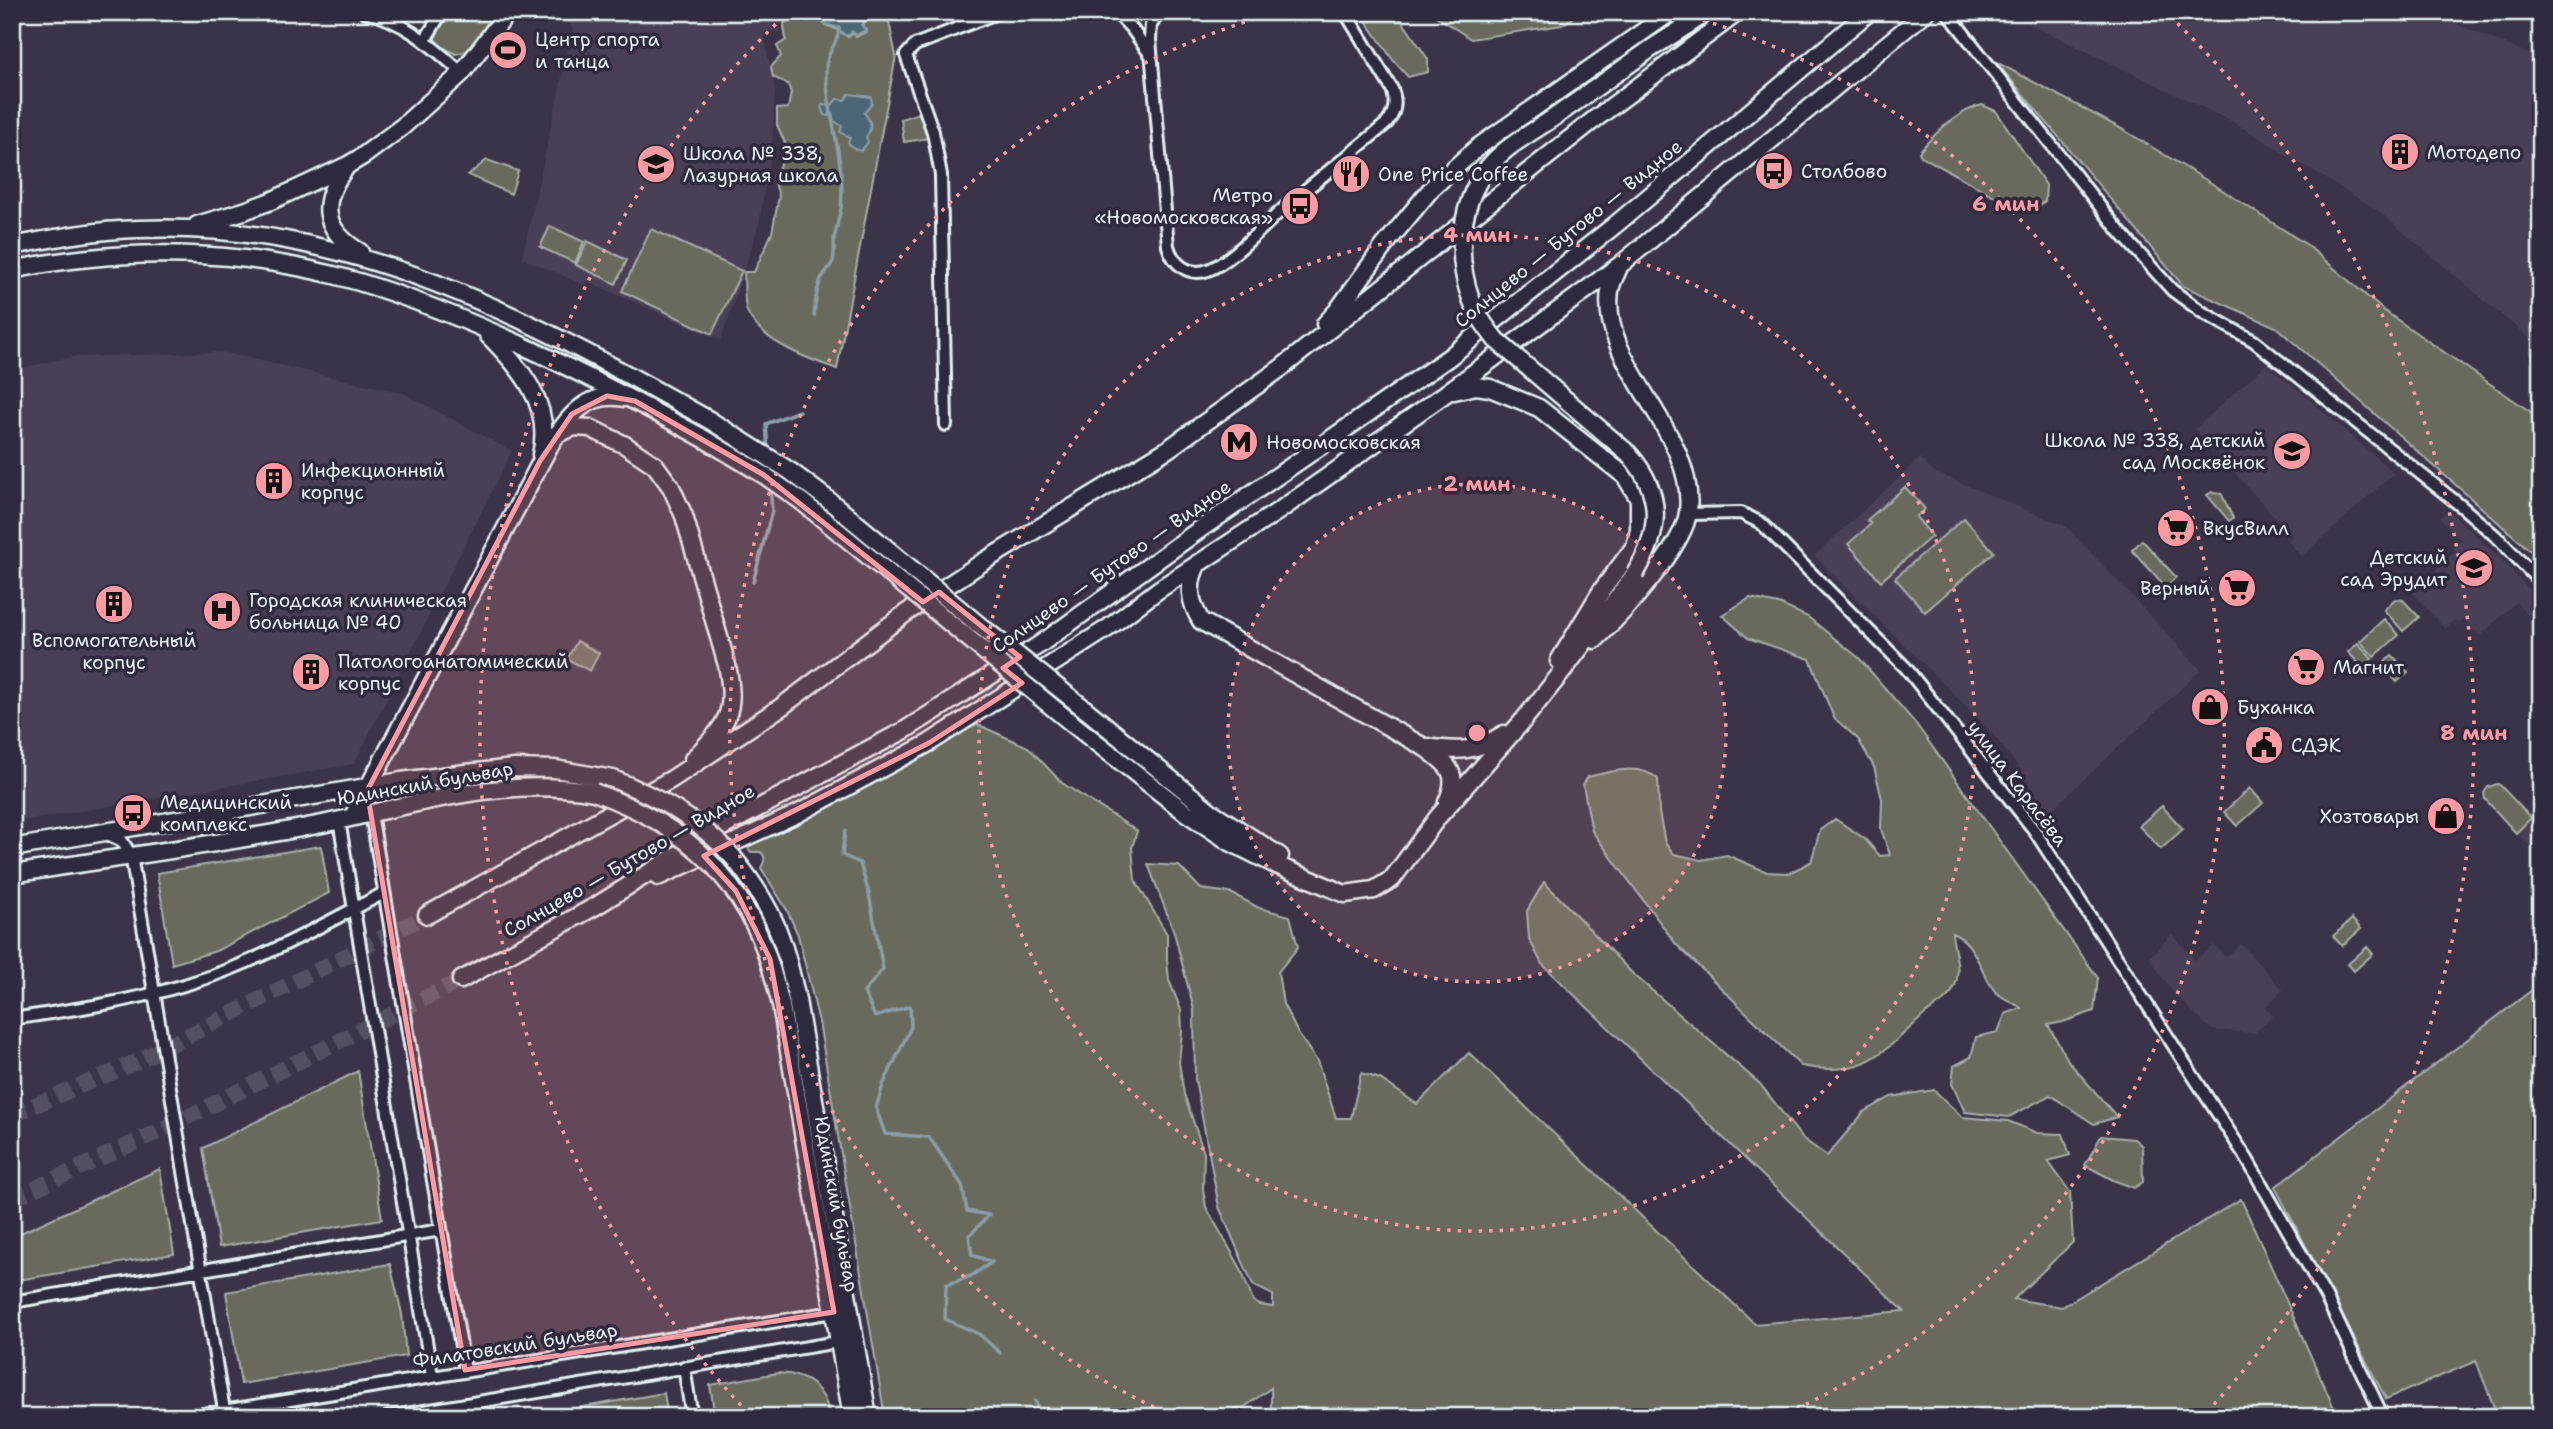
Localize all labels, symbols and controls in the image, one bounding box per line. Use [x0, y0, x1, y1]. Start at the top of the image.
place label: Центр спорта и танца [535, 27, 660, 74]
sports icon: Центр спорта и танца [487, 29, 529, 71]
building icon: Мотодепо [2379, 131, 2421, 173]
street label: Солнцево — Бутово — Видное [1449, 134, 1687, 333]
place label: Мотодепо [2427, 140, 2521, 165]
place label: Школа № 338, Лазурная школа [683, 141, 839, 188]
school or university icon: Школа № 338, Лазурная школа [635, 143, 677, 185]
bus stop icon: Столбово [1753, 150, 1795, 192]
restaurant icon: One Price Coffee [1330, 153, 1372, 195]
place label: Столбово [1801, 159, 1887, 184]
place label: One Price Coffee [1378, 162, 1528, 187]
place label: Метро «Новомосковская» [1094, 183, 1273, 230]
bus stop icon: Метро «Новомосковская» [1279, 185, 1321, 227]
text: 6 мин [1972, 190, 2040, 218]
text: 4 мин [1443, 221, 1511, 249]
metro station icon: Новомосковская [1218, 421, 1260, 463]
place label: Школа № 338, детский сад Москвёнок [2044, 428, 2265, 475]
place label: Новомосковская [1266, 430, 1421, 455]
school or university icon: Школа № 338, детский сад Москвёнок [2271, 430, 2313, 472]
place label: Инфекционный корпус [301, 458, 445, 505]
building icon: Инфекционный корпус [253, 460, 295, 502]
text: 2 мин [1443, 470, 1511, 498]
street label: Солнцево — Бутово — Видное [987, 474, 1236, 659]
supermarket icon: ВкусВилл [2155, 507, 2197, 549]
place label: ВкусВилл [2203, 516, 2289, 541]
place label: Детский сад Эрудит [2340, 545, 2447, 592]
school or university icon: Детский сад Эрудит [2453, 547, 2495, 589]
supermarket icon: Верный [2216, 567, 2258, 609]
place label: Верный [2140, 576, 2210, 601]
building icon: Вспомогательный корпус [93, 583, 135, 625]
place label: Городская клиническая больница № 40 [249, 588, 467, 635]
hospital icon: Городская клиническая больница № 40 [201, 590, 243, 632]
place label: Вспомогательный корпус [32, 628, 196, 675]
supermarket icon: Магнит [2285, 646, 2327, 688]
place label: Патологоанатомический корпус [338, 649, 569, 696]
building icon: Патологоанатомический корпус [290, 651, 332, 693]
place label: Магнит [2333, 655, 2404, 680]
shop icon: Буханка [2189, 686, 2231, 728]
place label: Буханка [2237, 695, 2315, 720]
street label: улица Карасёва [1962, 715, 2073, 851]
text: 8 мин [2440, 719, 2508, 747]
centre of rings [1465, 721, 1489, 745]
public building icon: СДЭК [2243, 724, 2285, 766]
place label: СДЭК [2291, 733, 2341, 758]
street label: Юдинский бульвар [335, 756, 515, 811]
street label: Солнцево — Бутово — Видное [499, 778, 759, 943]
place label: Медицинский комплекс [160, 790, 292, 837]
bus stop icon: Медицинский комплекс [112, 792, 154, 834]
shop icon: Хозтовары [2425, 795, 2467, 837]
place label: Хозтовары [2320, 804, 2419, 829]
street label: Юдинский бульвар [809, 1114, 864, 1294]
street label: Филатовский бульвар [411, 1317, 619, 1374]

